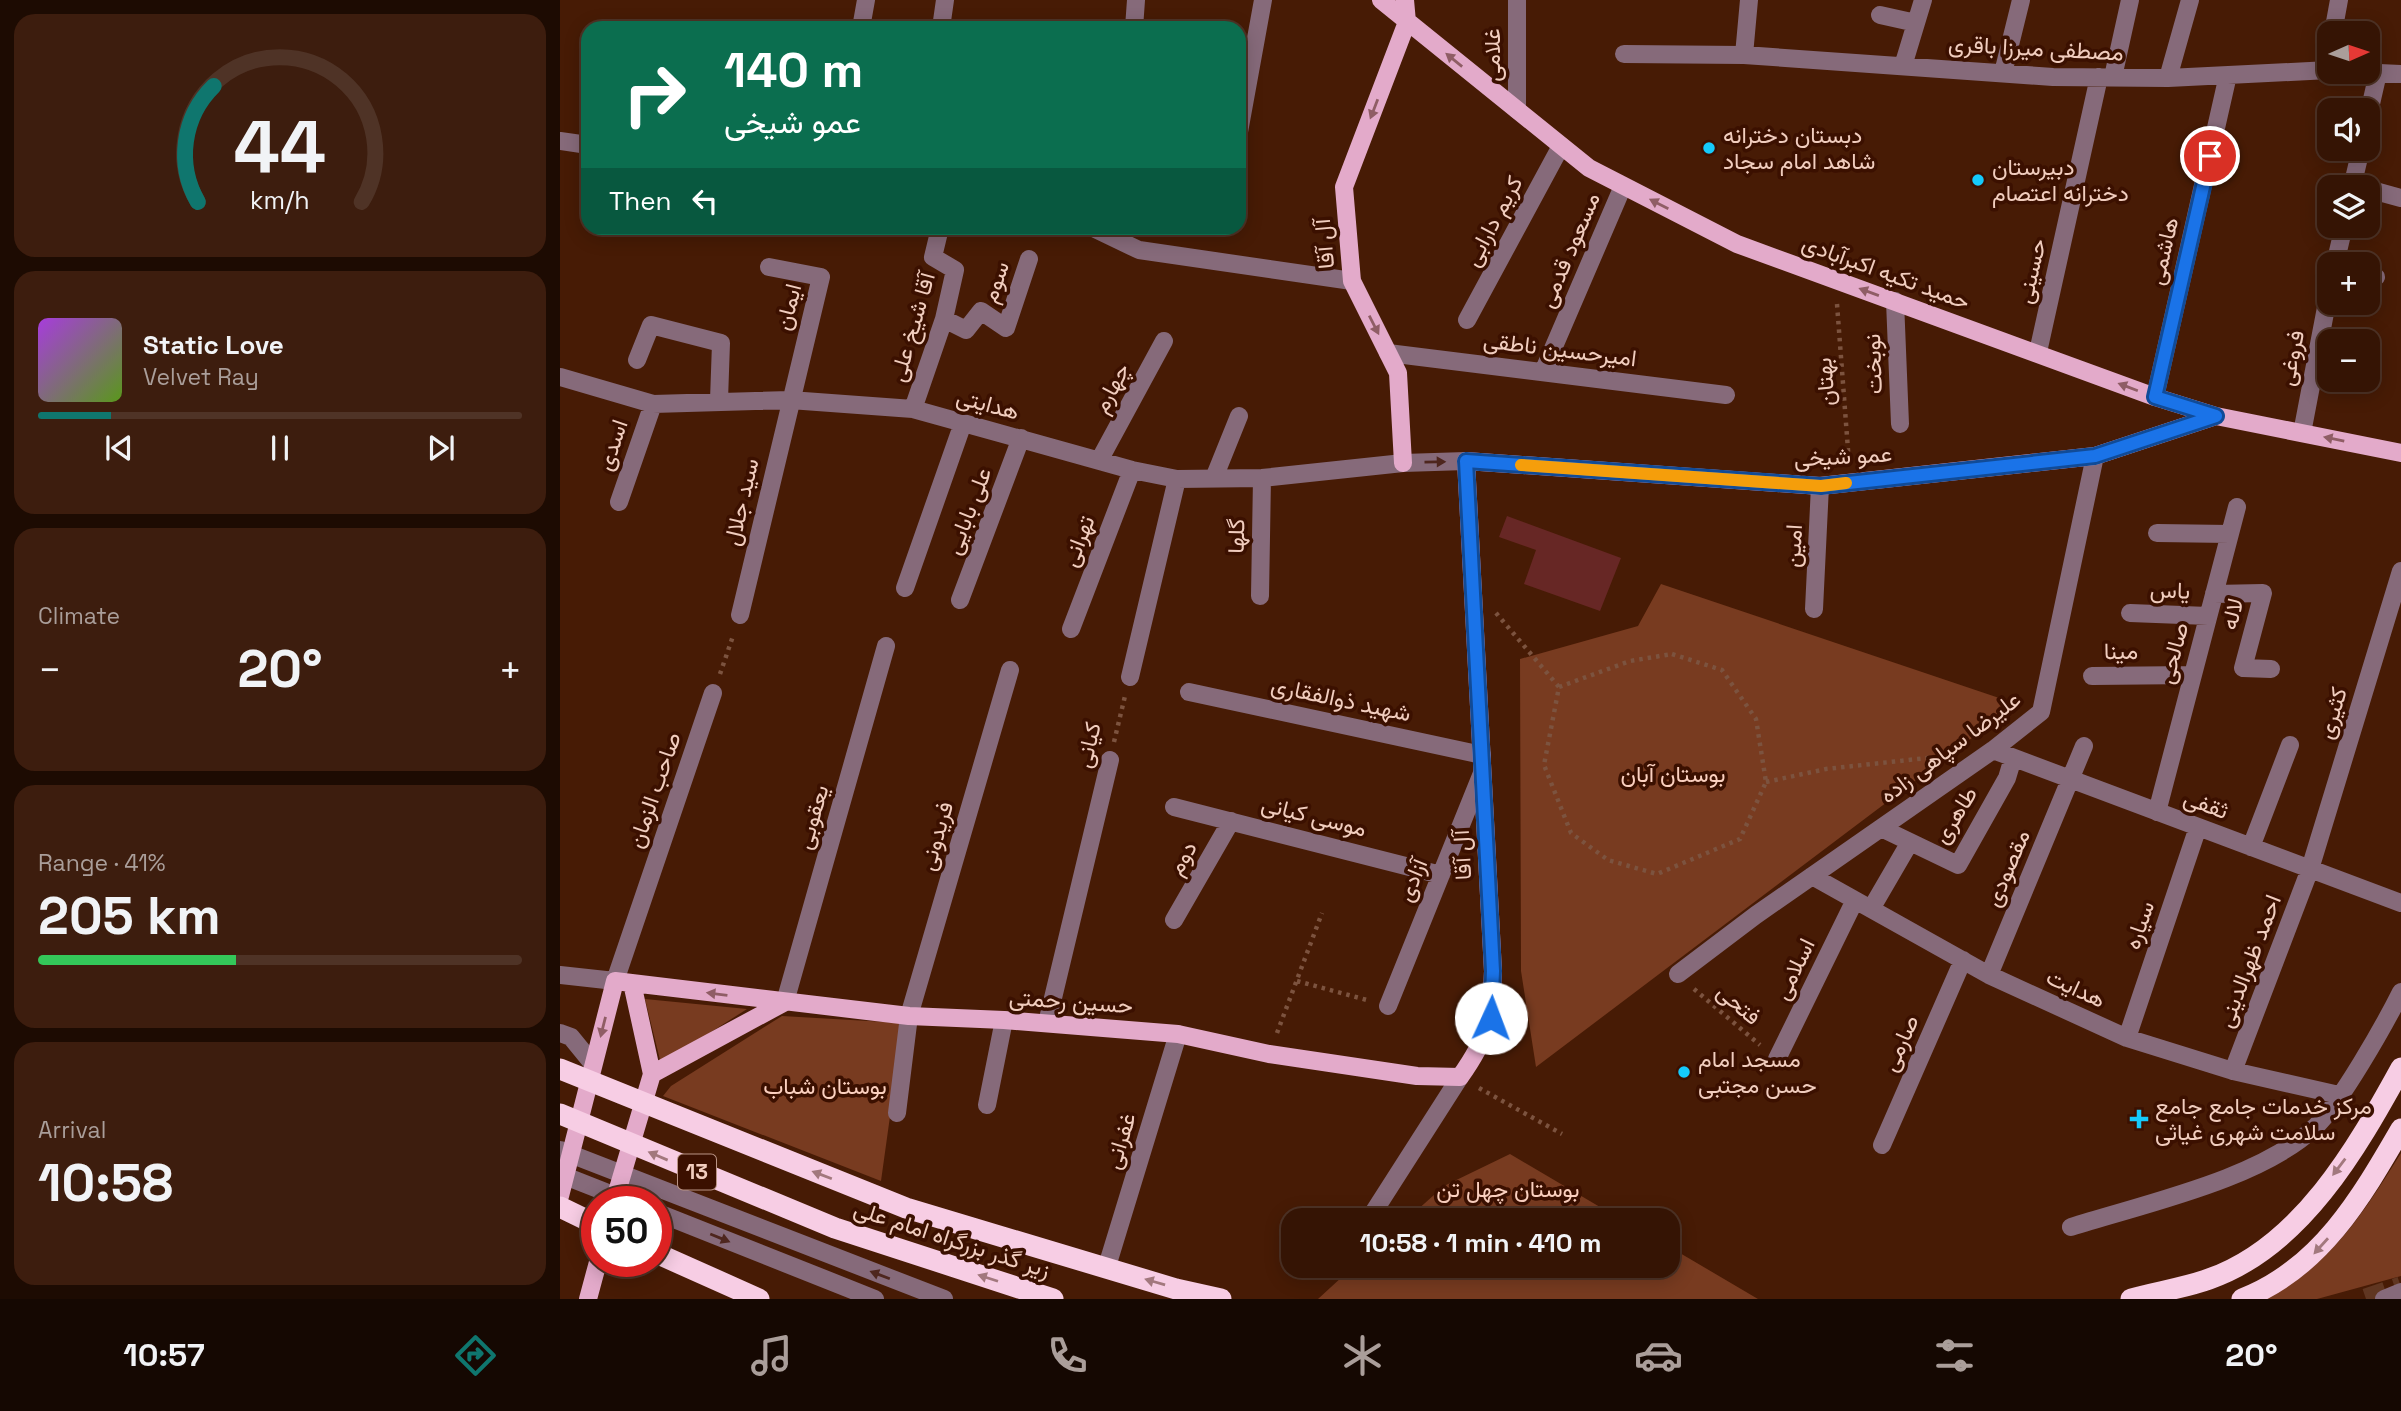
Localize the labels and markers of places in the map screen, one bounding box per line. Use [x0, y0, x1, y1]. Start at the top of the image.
place label: دبستان دخترانه شاهد امام سجاد [1723, 120, 1875, 176]
pin [2180, 126, 2240, 186]
marker: دبستان دخترانه شاهد امام سجاد [1701, 140, 1717, 156]
place label: دبیرستان دخترانه اعتصام [1992, 152, 2129, 208]
marker: دبیرستان دخترانه اعتصام [1970, 172, 1986, 188]
place label: مسجد امام حسن مجتبی [1698, 1044, 1817, 1100]
marker: مسجد امام حسن مجتبی [1676, 1064, 1692, 1080]
place label: مرکز خدمات جامع جامع سلامت شهری غیاثی [2155, 1091, 2372, 1147]
marker: مرکز خدمات جامع جامع سلامت شهری غیاثی [2129, 1109, 2149, 1129]

